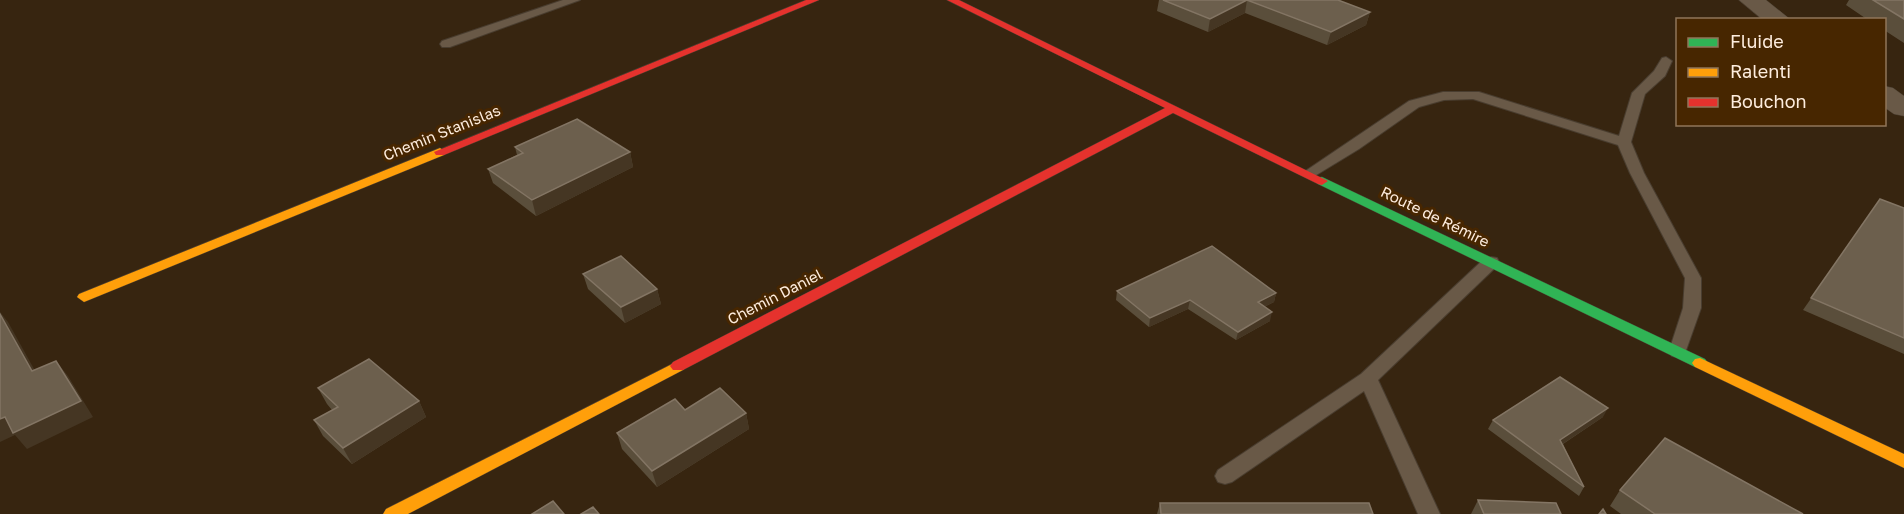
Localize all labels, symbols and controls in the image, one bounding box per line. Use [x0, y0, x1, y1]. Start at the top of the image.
legend [1676, 18, 1886, 126]
text: Fluide [1730, 30, 1784, 52]
text: Ralenti [1730, 60, 1791, 82]
text: Bouchon [1730, 90, 1807, 112]
street label: Chemin Stanislas [380, 100, 503, 164]
street label: Route de Rémire [1378, 182, 1493, 250]
street label: Chemin Daniel [724, 264, 825, 328]

